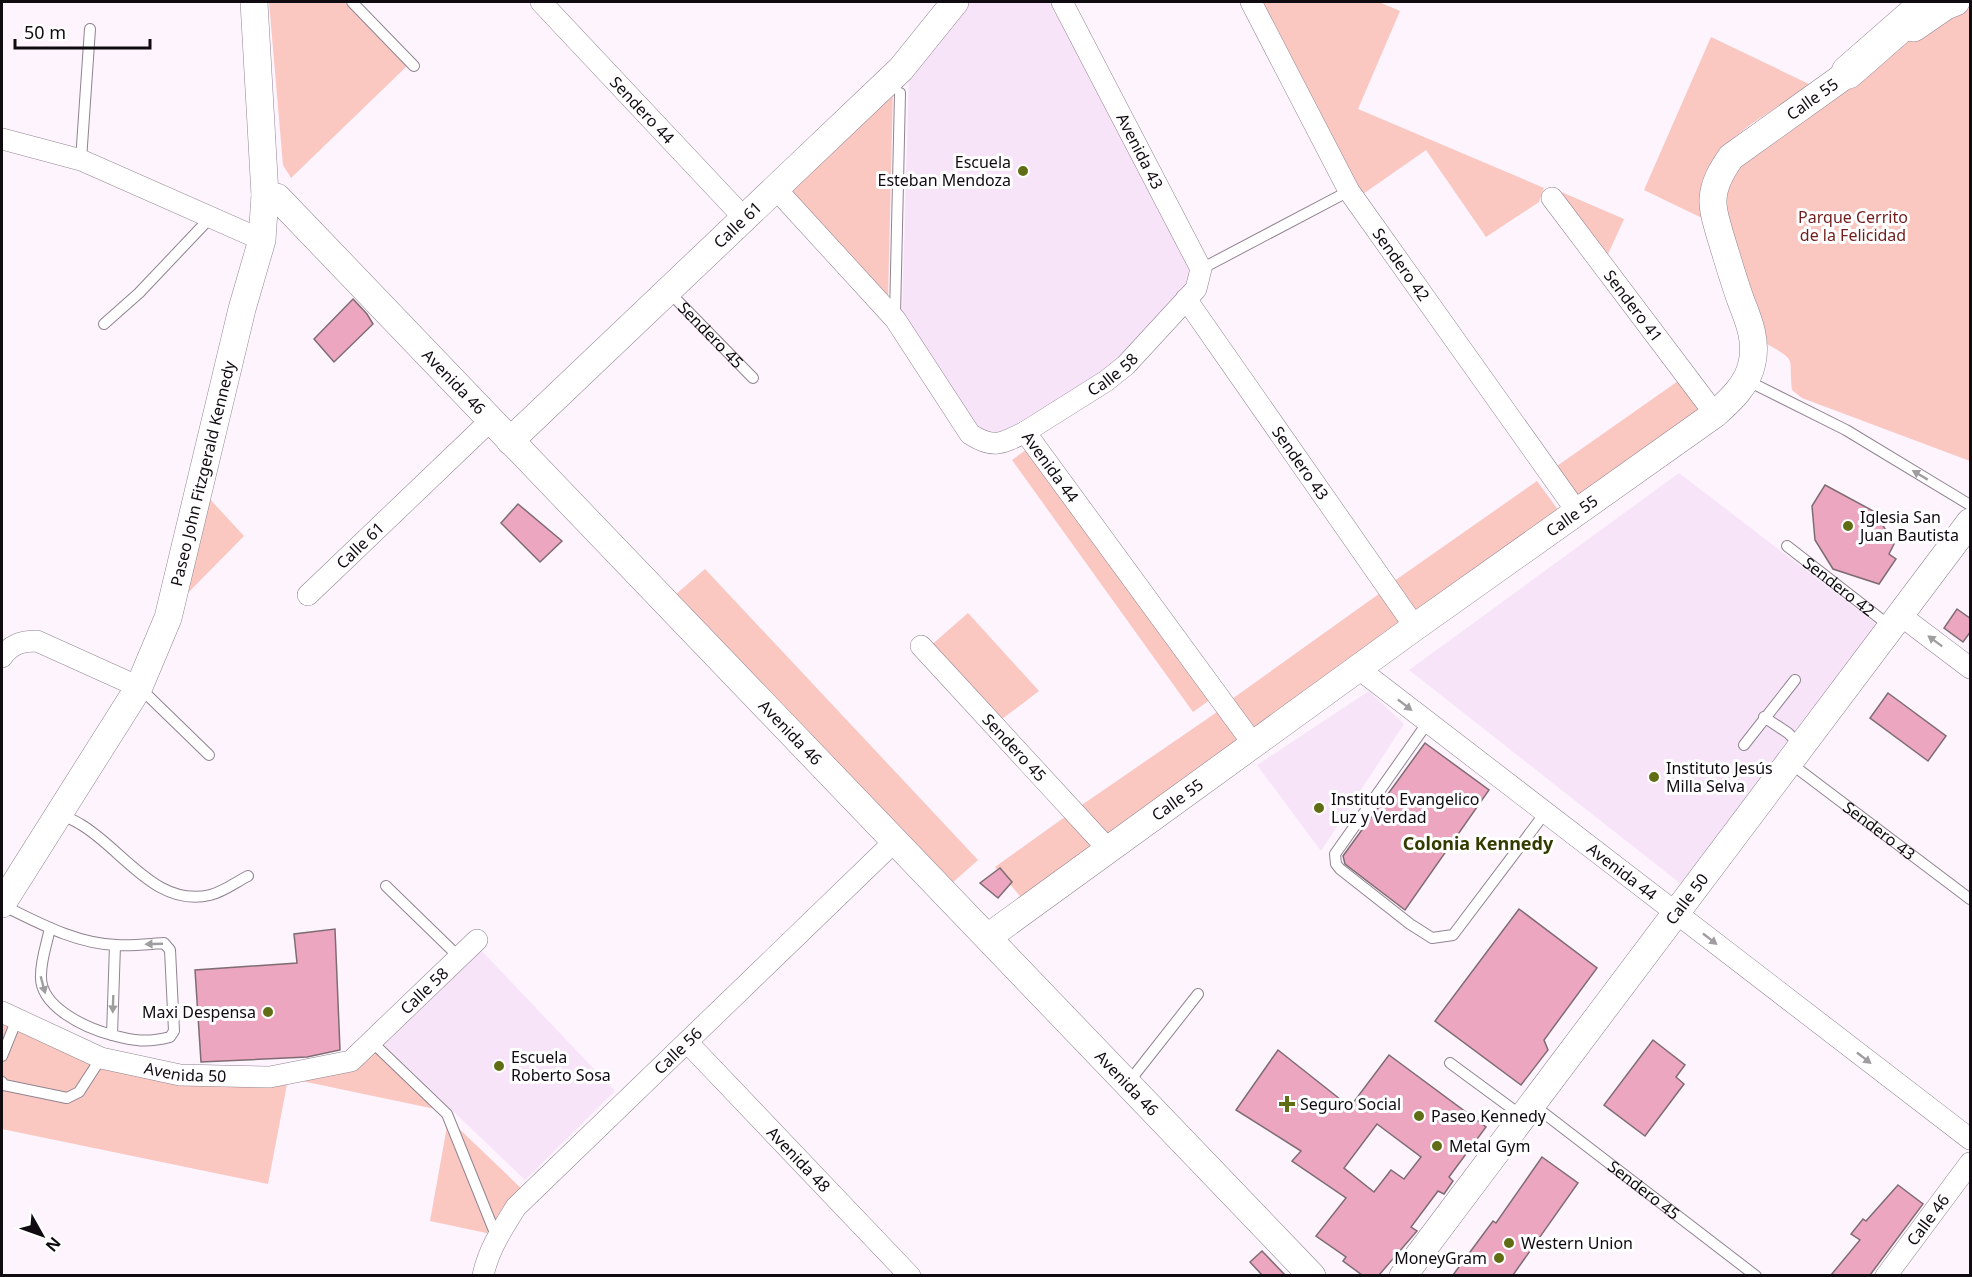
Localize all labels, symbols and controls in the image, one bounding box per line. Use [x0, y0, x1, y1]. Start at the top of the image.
scale bar [15, 12, 150, 50]
text: 50 m [24, 20, 66, 44]
street label: Sendero 44 [605, 71, 680, 148]
street label: Calle 55 [1782, 73, 1842, 125]
street label: Avenida 43 [1111, 109, 1169, 193]
place label: Escuela Esteban Mendoza [877, 151, 1011, 191]
marker: Escuela Esteban Mendoza [1016, 164, 1030, 178]
street label: Calle 61 [709, 196, 766, 253]
park label: Parque Cerrito de la Felicidad [1798, 206, 1908, 246]
street label: Sendero 42 [1368, 223, 1435, 305]
street label: Sendero 41 [1599, 265, 1668, 346]
street label: Sendero 45 [673, 297, 749, 373]
street label: Avenida 46 [418, 344, 491, 419]
street label: Calle 58 [1083, 348, 1143, 401]
street label: Paseo John Fitzgerald Kennedy [165, 358, 240, 588]
street label: Sendero 43 [1267, 422, 1334, 504]
street label: Avenida 44 [1017, 427, 1084, 507]
one-way arrow [1911, 470, 1928, 480]
street label: Calle 55 [1541, 490, 1602, 542]
place label: Iglesia San Juan Bautista [1858, 506, 1959, 546]
street label: Calle 61 [331, 517, 389, 574]
marker: Iglesia San Juan Bautista [1841, 519, 1855, 533]
street label: Sendero 42 [1799, 552, 1879, 621]
one-way arrow [1928, 636, 1943, 648]
street label: Avenida 46 [754, 695, 827, 770]
one-way arrow [1398, 698, 1413, 710]
street label: Sendero 45 [978, 709, 1051, 786]
place label: Instituto Jesús Milla Selva [1666, 757, 1773, 797]
marker: Instituto Jesús Milla Selva [1647, 770, 1661, 784]
street label: Calle 55 [1147, 773, 1208, 826]
place label: Instituto Evangelico Luz y Verdad [1331, 788, 1480, 828]
street label: Sendero 43 [1839, 796, 1920, 865]
marker: Instituto Evangelico Luz y Verdad [1312, 801, 1326, 815]
district label: Colonia Kennedy [1403, 831, 1554, 855]
street label: Avenida 44 [1583, 837, 1662, 905]
street label: Calle 50 [1660, 869, 1713, 929]
one-way arrow [1702, 932, 1717, 944]
one-way arrow [144, 939, 163, 948]
street label: Calle 58 [395, 962, 453, 1019]
one-way arrow [39, 976, 49, 994]
one-way arrow [108, 994, 118, 1013]
place label: Maxi Despensa [142, 1001, 256, 1023]
marker: Maxi Despensa [261, 1005, 275, 1019]
street label: Calle 56 [649, 1022, 707, 1079]
place label: Escuela Roberto Sosa [511, 1046, 611, 1086]
street label: Avenida 46 [1090, 1046, 1164, 1121]
one-way arrow [1857, 1051, 1872, 1063]
street label: Avenida 50 [142, 1057, 227, 1087]
marker: Escuela Roberto Sosa [492, 1059, 506, 1073]
place label: Seguro Social [1300, 1093, 1401, 1115]
marker: Seguro Social [1278, 1095, 1296, 1113]
place label: Paseo Kennedy [1431, 1105, 1547, 1127]
marker: Paseo Kennedy [1412, 1109, 1426, 1123]
street label: Avenida 48 [762, 1122, 835, 1197]
place label: Metal Gym [1449, 1135, 1530, 1157]
marker: Metal Gym [1430, 1139, 1444, 1153]
street label: Sendero 45 [1603, 1155, 1684, 1224]
street label: Calle 46 [1901, 1190, 1954, 1250]
north arrow [12, 1205, 72, 1265]
place label: Western Union [1521, 1232, 1633, 1254]
text: N [41, 1233, 66, 1257]
marker: Western Union [1502, 1236, 1516, 1250]
place label: MoneyGram [1394, 1247, 1487, 1269]
marker: MoneyGram [1492, 1251, 1506, 1265]

